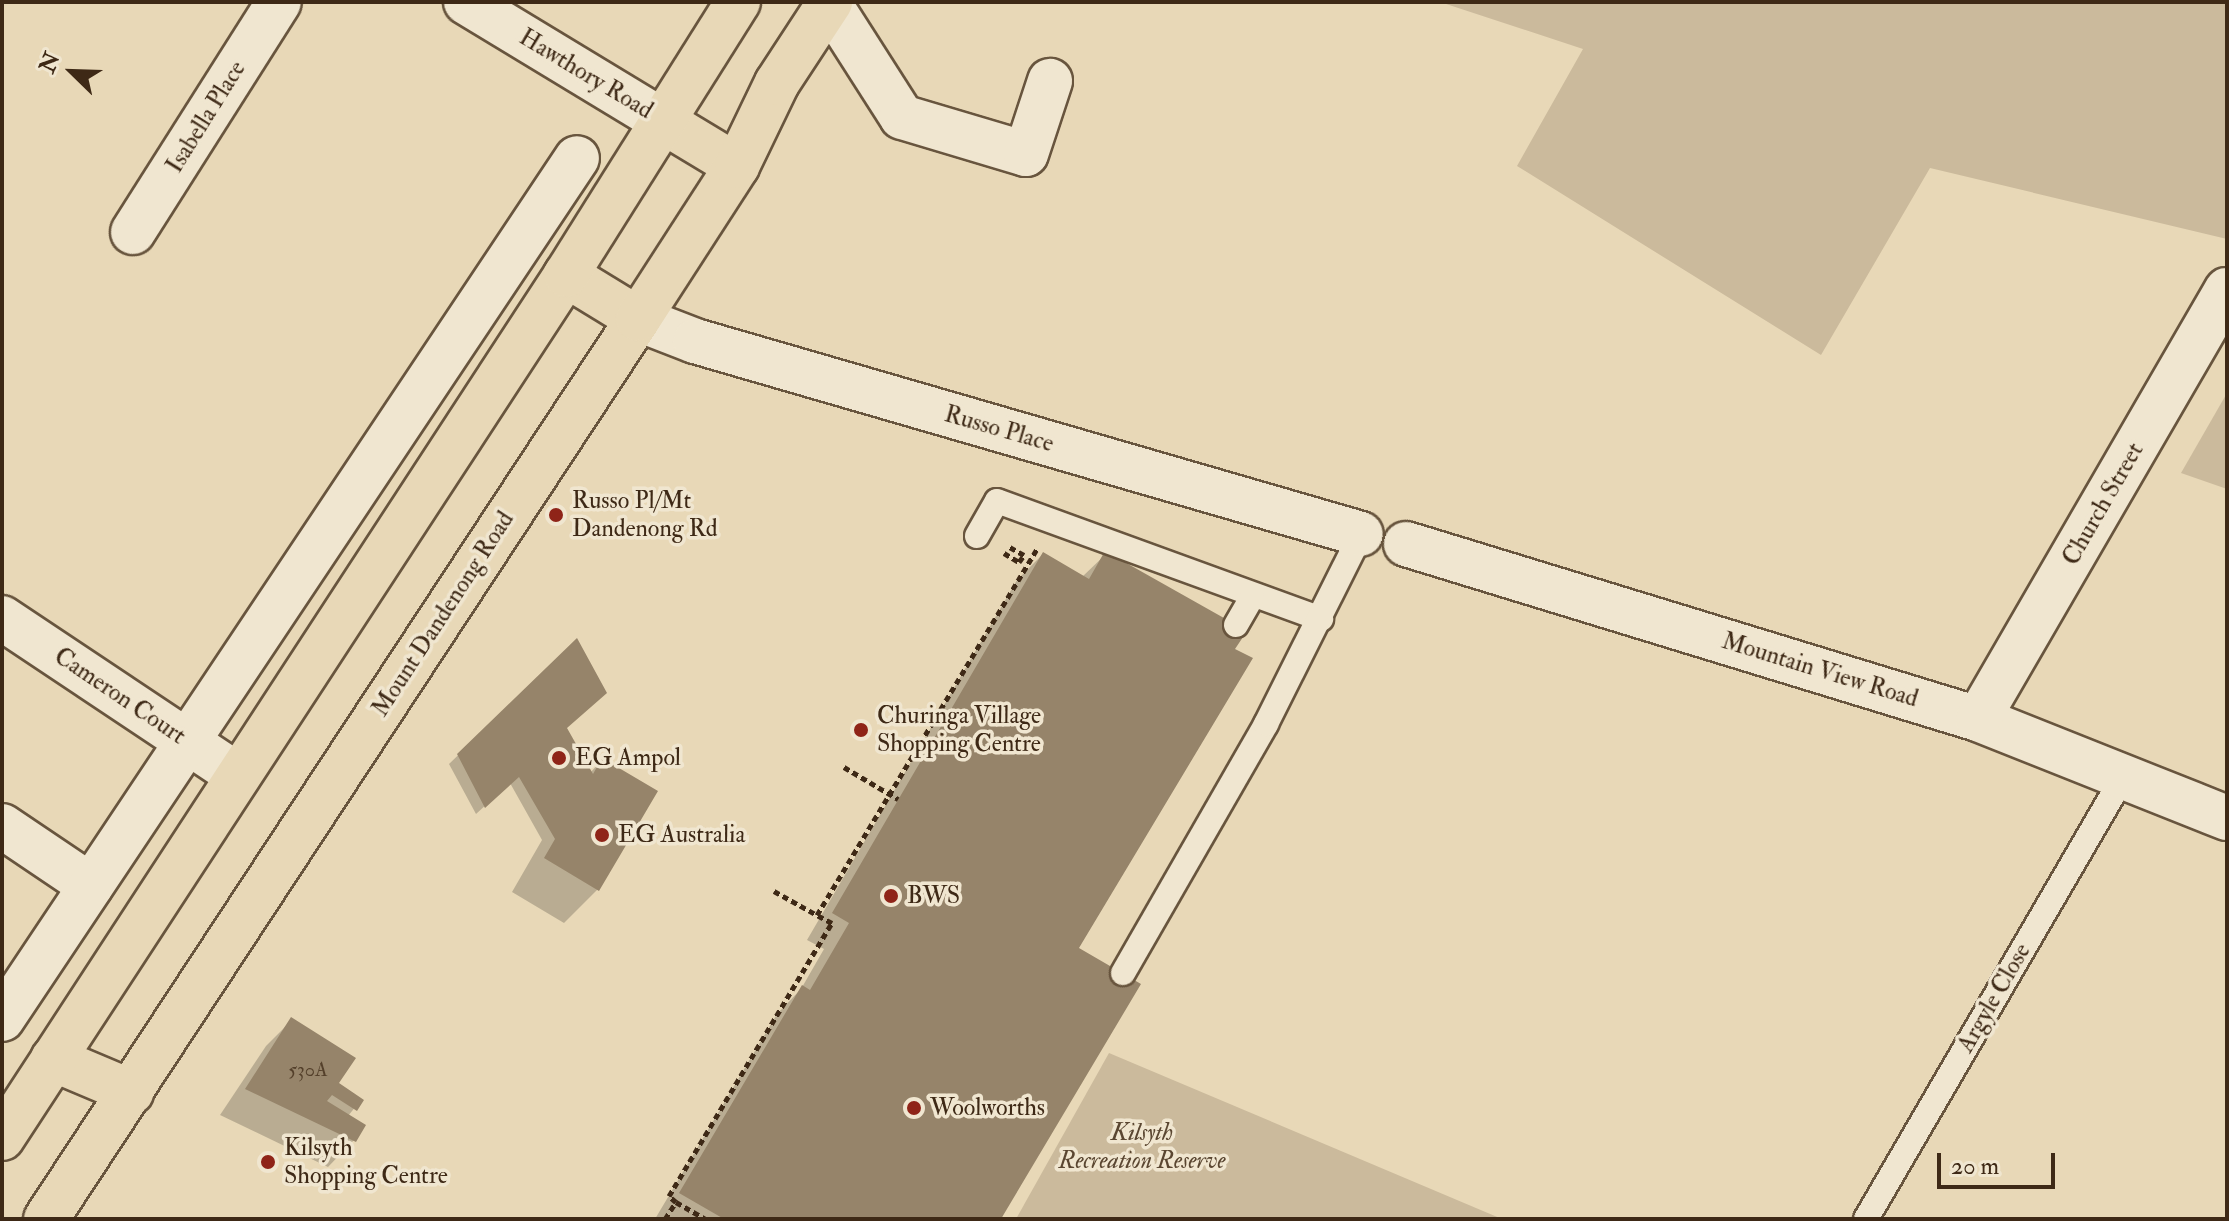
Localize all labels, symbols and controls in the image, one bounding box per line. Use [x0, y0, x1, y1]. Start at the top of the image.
street label: Hawthory Road [514, 23, 658, 125]
north arrow [32, 32, 112, 112]
text: N [33, 48, 67, 77]
street label: Isabella Place [160, 56, 252, 178]
street label: Russo Place [941, 400, 1057, 458]
street label: Church Street [2056, 438, 2150, 570]
place label: Russo Pl/Mt Dandenong Rd [572, 487, 717, 543]
street label: Mount Dandenong Road [366, 506, 520, 722]
marker: Russo Pl/Mt Dandenong Rd [547, 506, 565, 524]
street label: Mountain View Road [1718, 626, 1922, 714]
street label: Cameron Court [49, 642, 191, 750]
place label: Churinga Village Shopping Centre [877, 702, 1041, 758]
marker: Churinga Village Shopping Centre [852, 721, 870, 739]
place label: EG Ampol [575, 744, 681, 772]
marker: EG Ampol [550, 749, 568, 767]
place label: EG Australia [618, 821, 745, 849]
marker: EG Australia [593, 826, 611, 844]
place label: BWS [907, 882, 960, 910]
marker: BWS [882, 887, 900, 905]
street label: Argyle Close [1951, 938, 2037, 1058]
house number: 530A [288, 1057, 328, 1081]
place label: Woolworths [930, 1094, 1045, 1122]
marker: Woolworths [905, 1099, 923, 1117]
park label: Kilsyth Recreation Reserve [1059, 1119, 1225, 1175]
place label: Kilsyth Shopping Centre [284, 1134, 448, 1190]
scale bar [1941, 1137, 2059, 1187]
text: 20 m [1951, 1151, 1999, 1182]
marker: Kilsyth Shopping Centre [259, 1153, 277, 1171]

